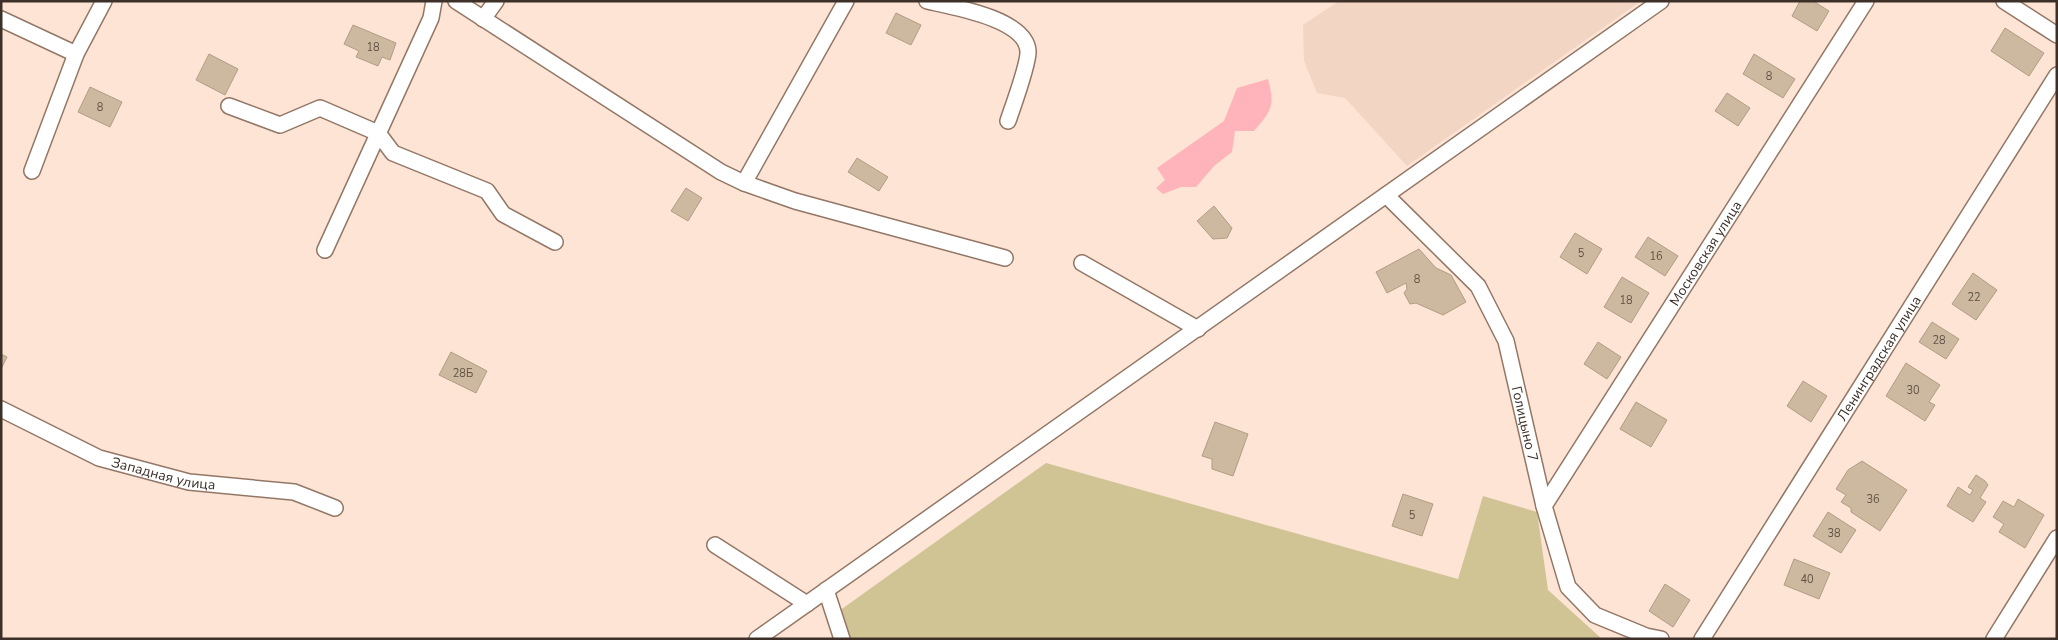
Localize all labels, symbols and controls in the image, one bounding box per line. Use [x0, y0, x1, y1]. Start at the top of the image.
house number: 18 [366, 40, 380, 55]
house number: 8 [1766, 69, 1773, 84]
house number: 8 [97, 100, 104, 115]
street label: Московская улица [1665, 197, 1746, 310]
house number: 5 [1578, 246, 1585, 261]
house number: 16 [1649, 249, 1663, 264]
house number: 8 [1414, 272, 1421, 287]
house number: 22 [1967, 290, 1981, 305]
street label: Ленинградская улица [1833, 292, 1926, 425]
house number: 18 [1619, 293, 1633, 308]
house number: 28 [1932, 333, 1946, 348]
house number: 28Б [453, 366, 473, 381]
house number: 30 [1906, 383, 1920, 398]
street label: Голицыно 7 [1507, 384, 1542, 463]
street label: Западная улица [109, 453, 216, 494]
house number: 36 [1866, 492, 1880, 507]
house number: 5 [1409, 508, 1416, 523]
house number: 38 [1827, 526, 1841, 541]
house number: 40 [1800, 572, 1814, 587]

